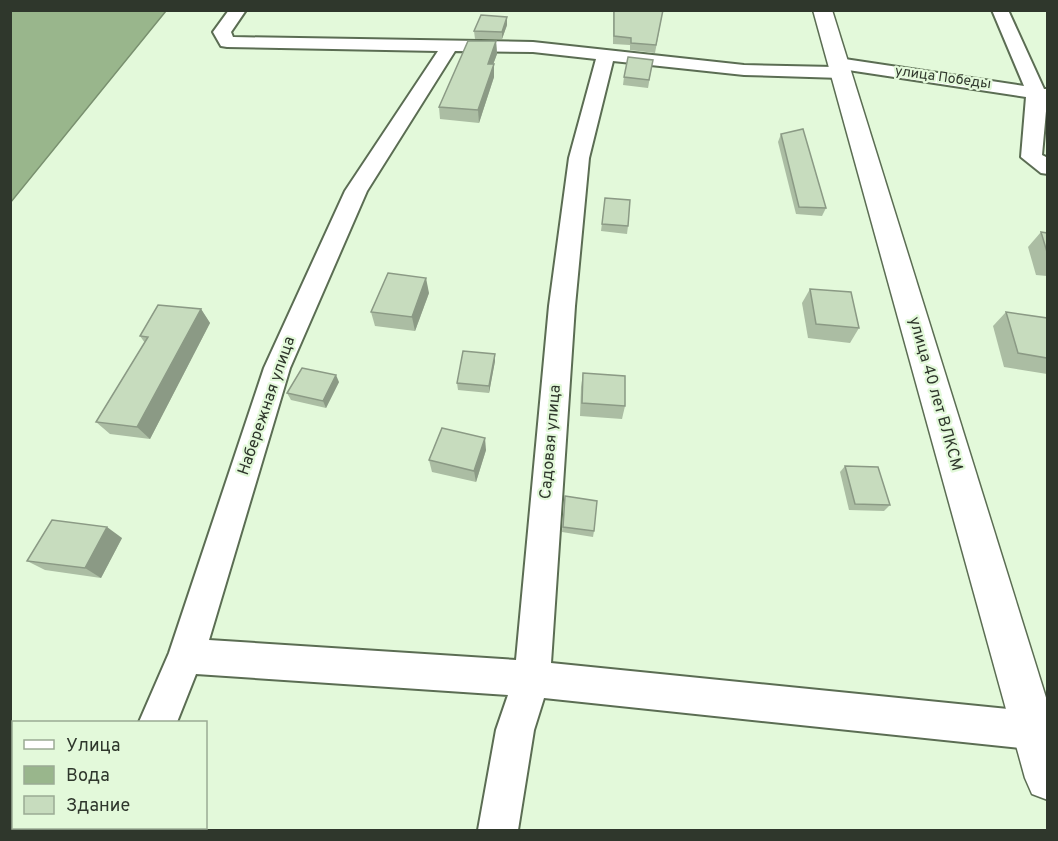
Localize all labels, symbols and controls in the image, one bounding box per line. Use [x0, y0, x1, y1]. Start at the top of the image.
street label: улица Победы [894, 63, 992, 93]
street label: улица 40 лет ВЛКСМ [903, 315, 967, 473]
street label: Набережная улица [234, 334, 300, 478]
street label: Садовая улица [536, 384, 566, 500]
legend [12, 721, 207, 829]
text: Улица [66, 735, 120, 758]
text: Вода [66, 765, 110, 788]
text: Здание [66, 795, 130, 818]

